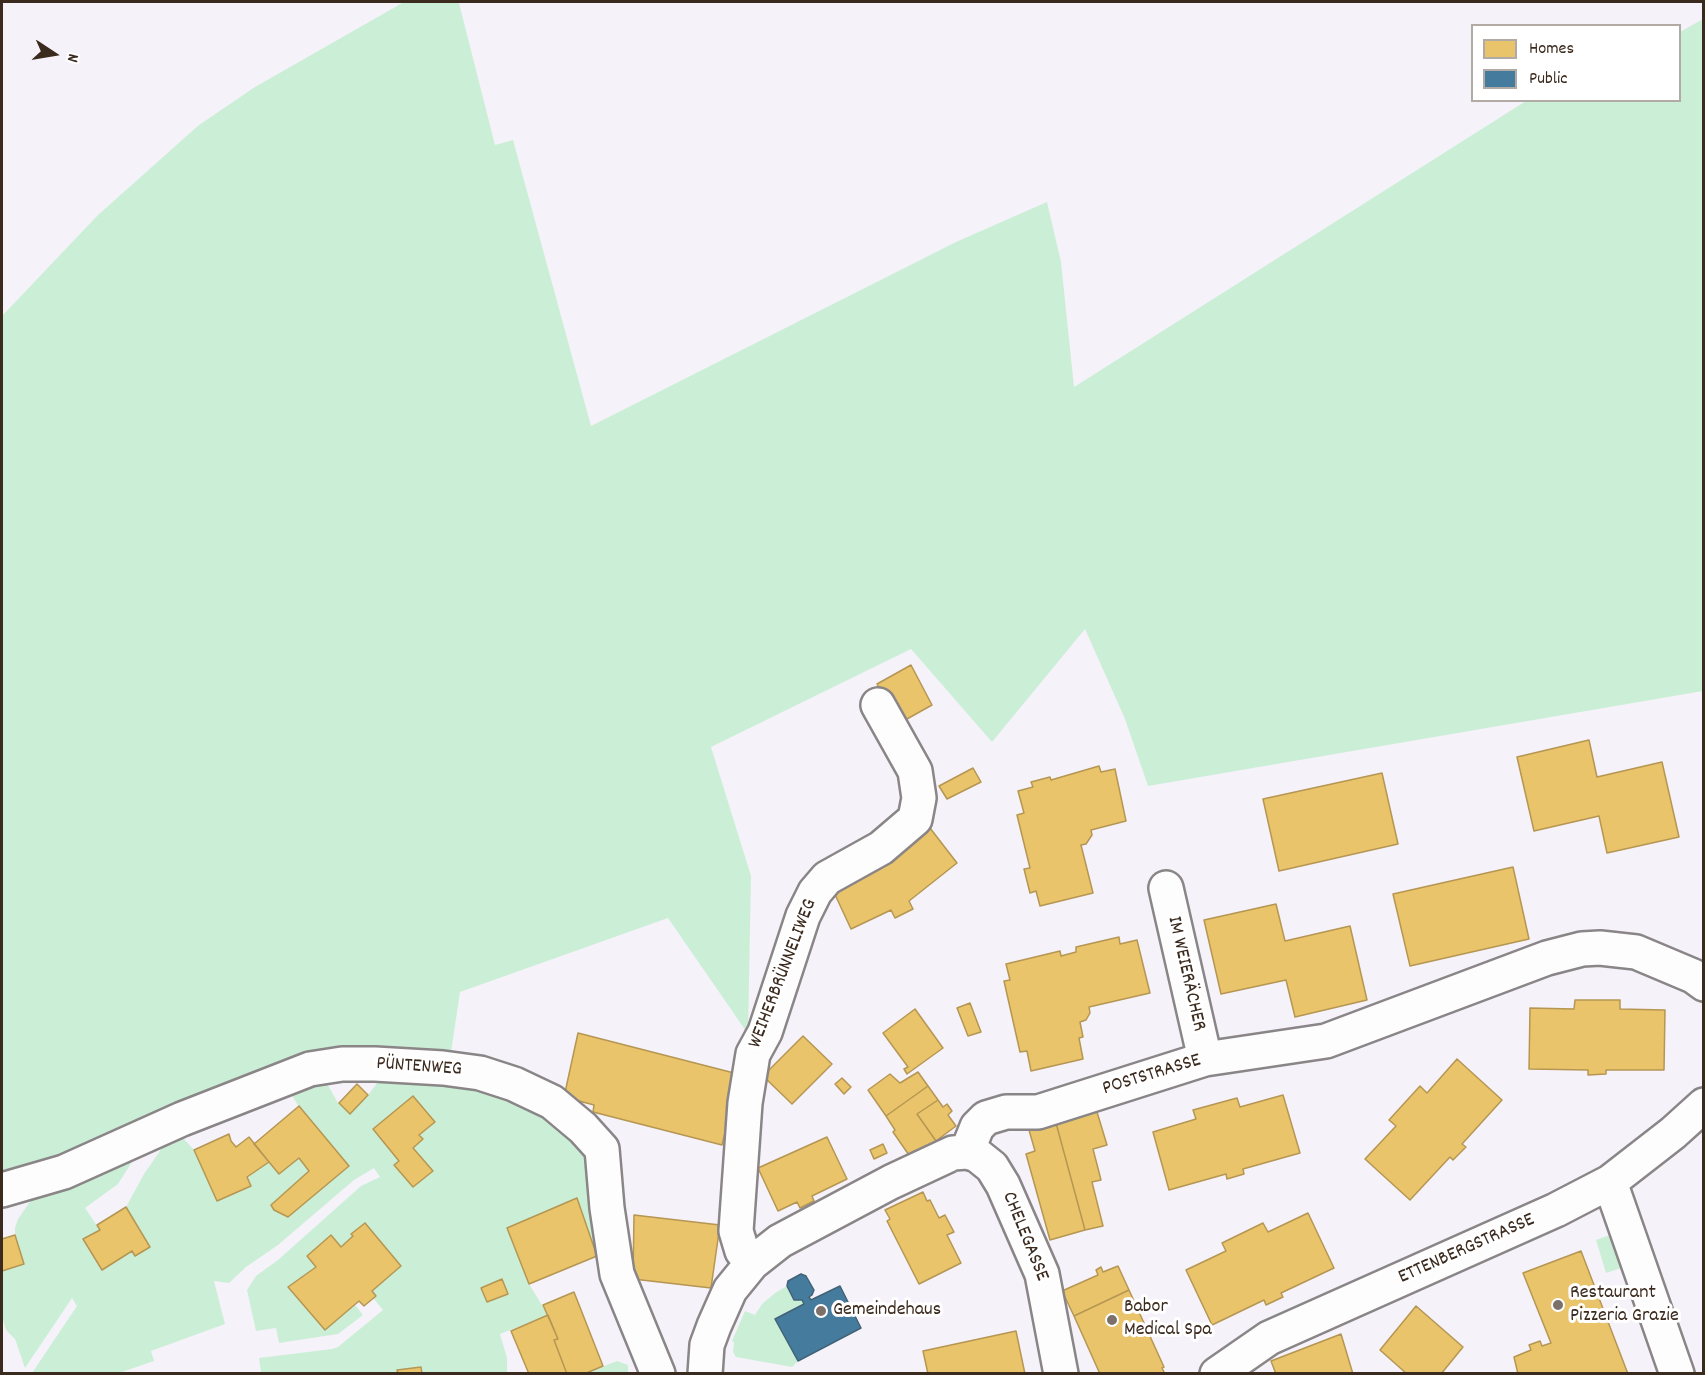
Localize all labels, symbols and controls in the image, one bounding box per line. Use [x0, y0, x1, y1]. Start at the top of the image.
north arrow [24, 24, 84, 84]
legend [1471, 24, 1681, 102]
text: Homes [1529, 37, 1574, 62]
text: N [60, 52, 84, 64]
text: Public [1529, 67, 1568, 92]
street label: WEIHERBRÜNNELIWEG [744, 896, 824, 1052]
street label: IM WEIERÄCHER [1160, 914, 1210, 1034]
street label: POSTSTRASSE [1100, 1050, 1204, 1102]
street label: PÜNTENWEG [375, 1053, 463, 1083]
street label: CHELEGASSE [995, 1189, 1053, 1285]
street label: ETTENBERGSTRASSE [1395, 1209, 1539, 1291]
place label: Restaurant Pizzeria Grazie [1570, 1282, 1679, 1329]
place label: Babor Medical Spa [1124, 1296, 1212, 1343]
marker: Restaurant Pizzeria Grazie [1551, 1298, 1565, 1312]
place label: Gemeindehaus [833, 1299, 941, 1323]
marker: Gemeindehaus [814, 1304, 828, 1318]
marker: Babor Medical Spa [1105, 1313, 1119, 1327]

